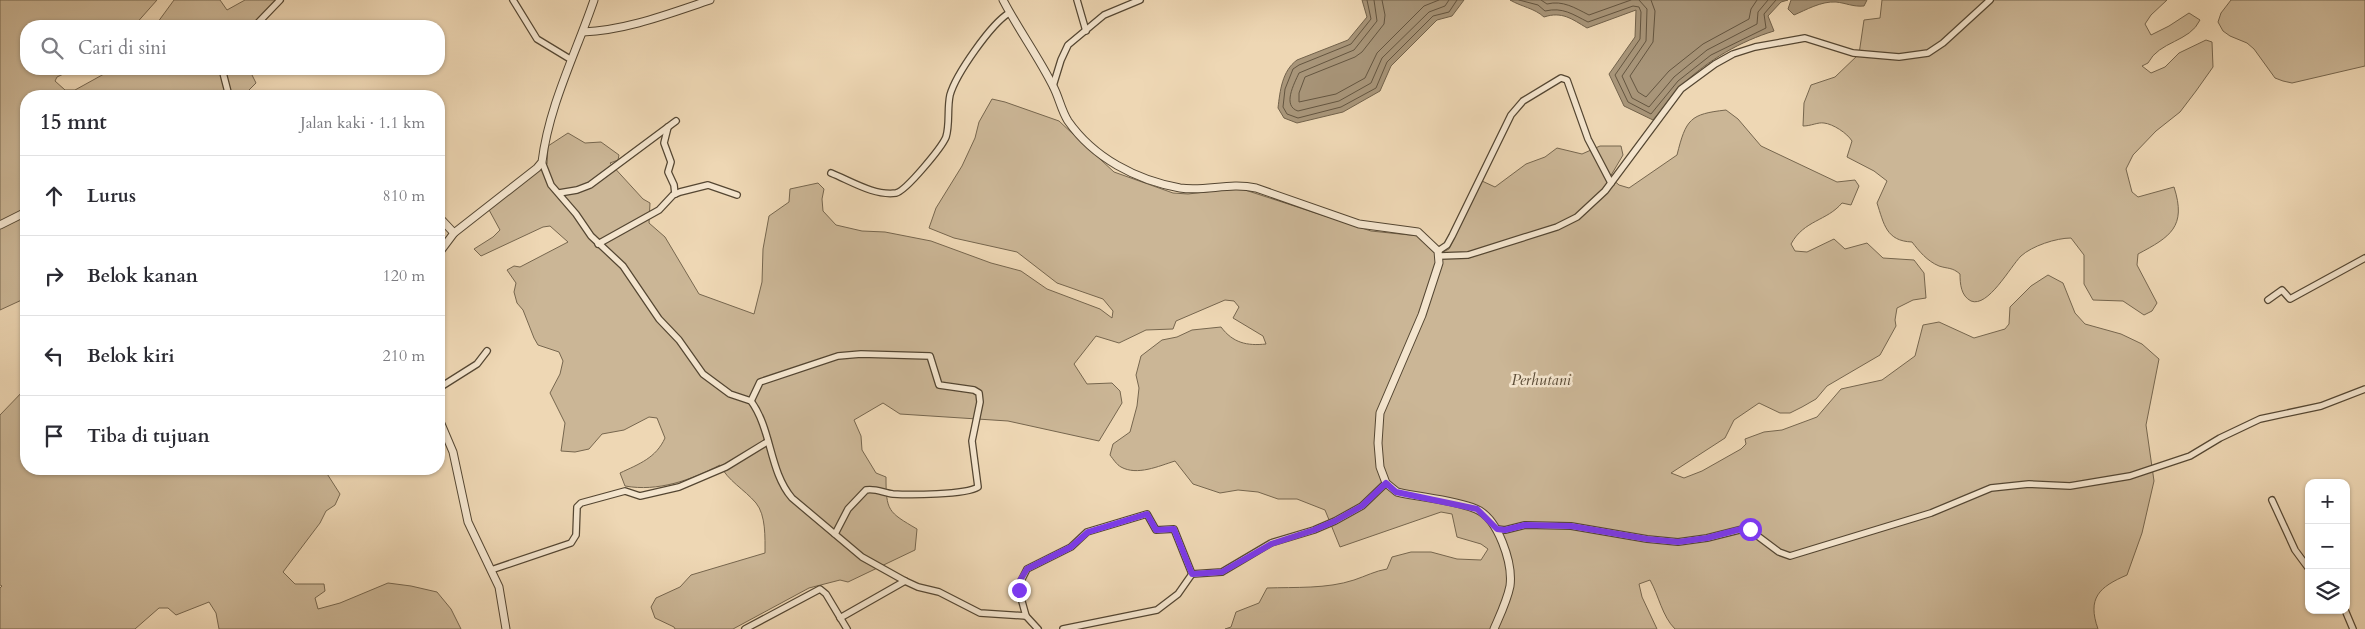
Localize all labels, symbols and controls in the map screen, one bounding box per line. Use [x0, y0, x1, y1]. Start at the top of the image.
search box [20, 20, 445, 75]
icon: search [38, 34, 66, 62]
text: Cari di sini [78, 35, 167, 61]
text: 15 mnt [40, 108, 107, 137]
text: Jalan kaki · 1.1 km [300, 112, 425, 134]
icon: ahead [40, 182, 68, 210]
text: Lurus [87, 183, 136, 209]
text: 810 m [383, 185, 425, 207]
icon: right [40, 262, 68, 290]
text: Belok kanan [87, 263, 198, 289]
text: 120 m [383, 265, 425, 287]
icon: left [40, 342, 68, 370]
text: Belok kiri [87, 343, 174, 369]
text: 210 m [383, 345, 425, 367]
park label: Perhutani [1511, 369, 1571, 391]
icon: arrive [40, 422, 68, 450]
text: Tiba di tujuan [87, 423, 210, 449]
map controls [2305, 479, 2350, 614]
button: + [2305, 479, 2350, 524]
route start [1739, 518, 1762, 541]
button: − [2305, 524, 2350, 569]
button: layers [2305, 569, 2350, 614]
route end [1008, 579, 1031, 602]

